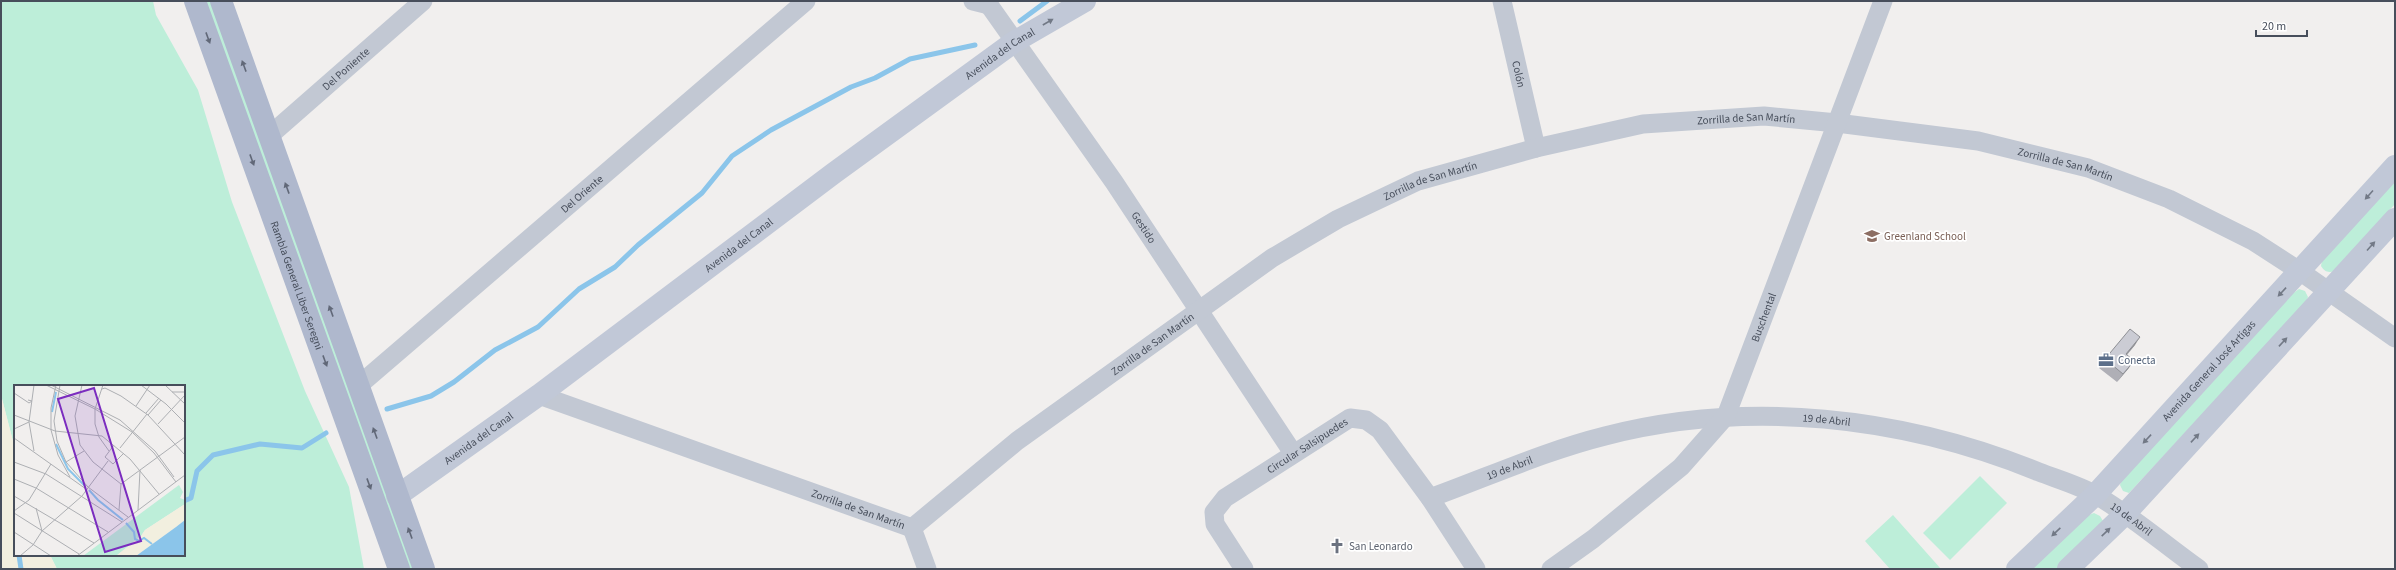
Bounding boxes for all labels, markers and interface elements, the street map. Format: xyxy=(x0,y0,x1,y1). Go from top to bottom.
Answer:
scale bar xyxy=(2256,12,2307,38)
text: 20 m xyxy=(2262,18,2286,35)
one-way arrow xyxy=(1042,19,1054,26)
street label: Avenida del Canal xyxy=(962,24,1038,83)
one-way arrow xyxy=(206,32,212,44)
street label: Del Poniente xyxy=(319,44,373,94)
street label: Colón xyxy=(1508,59,1529,89)
one-way arrow xyxy=(241,60,247,72)
street label: Zorrilla de San Martín xyxy=(1696,109,1796,128)
street label: Zorrilla de San Martín xyxy=(2016,144,2115,185)
one-way arrow xyxy=(250,154,256,166)
street label: Zorrilla de San Martín xyxy=(1381,158,1479,204)
street label: Del Oriente xyxy=(558,171,607,217)
one-way arrow xyxy=(284,182,290,194)
one-way arrow xyxy=(2364,190,2374,200)
street label: Gestido xyxy=(1128,209,1159,246)
street label: Avenida del Canal xyxy=(702,214,776,276)
street label: Rambla General Liber Seregni xyxy=(267,219,327,352)
school or university icon: Greenland School xyxy=(1863,227,1881,245)
place label: Greenland School xyxy=(1884,229,1966,244)
one-way arrow xyxy=(2366,241,2376,251)
one-way arrow xyxy=(2278,287,2287,296)
street label: Buschental xyxy=(1748,290,1780,344)
one-way arrow xyxy=(328,304,334,316)
street label: Zorrilla de San Martín xyxy=(1108,309,1197,379)
street label: Avenida General José Artigas xyxy=(2159,317,2259,425)
one-way arrow xyxy=(2279,337,2288,347)
office icon: Conecta xyxy=(2097,351,2115,369)
place label: Conecta xyxy=(2118,353,2156,368)
one-way arrow xyxy=(322,356,328,368)
inset map xyxy=(14,385,185,556)
street label: Avenida del Canal xyxy=(441,408,517,468)
street label: 19 de Abril xyxy=(1802,411,1852,430)
street label: Circular Salsipuedes xyxy=(1264,414,1351,477)
one-way arrow xyxy=(371,427,377,439)
one-way arrow xyxy=(2190,433,2200,443)
one-way arrow xyxy=(2142,434,2151,444)
street label: 19 de Abril xyxy=(1484,452,1535,484)
one-way arrow xyxy=(366,478,372,490)
street label: Zorrilla de San Martín xyxy=(809,486,907,533)
street label: 19 de Abril xyxy=(2107,499,2155,540)
one-way arrow xyxy=(407,526,413,538)
one-way arrow xyxy=(2051,527,2061,537)
one-way arrow xyxy=(2101,527,2111,537)
church icon: San Leonardo xyxy=(1328,537,1346,555)
place label: San Leonardo xyxy=(1349,539,1413,554)

